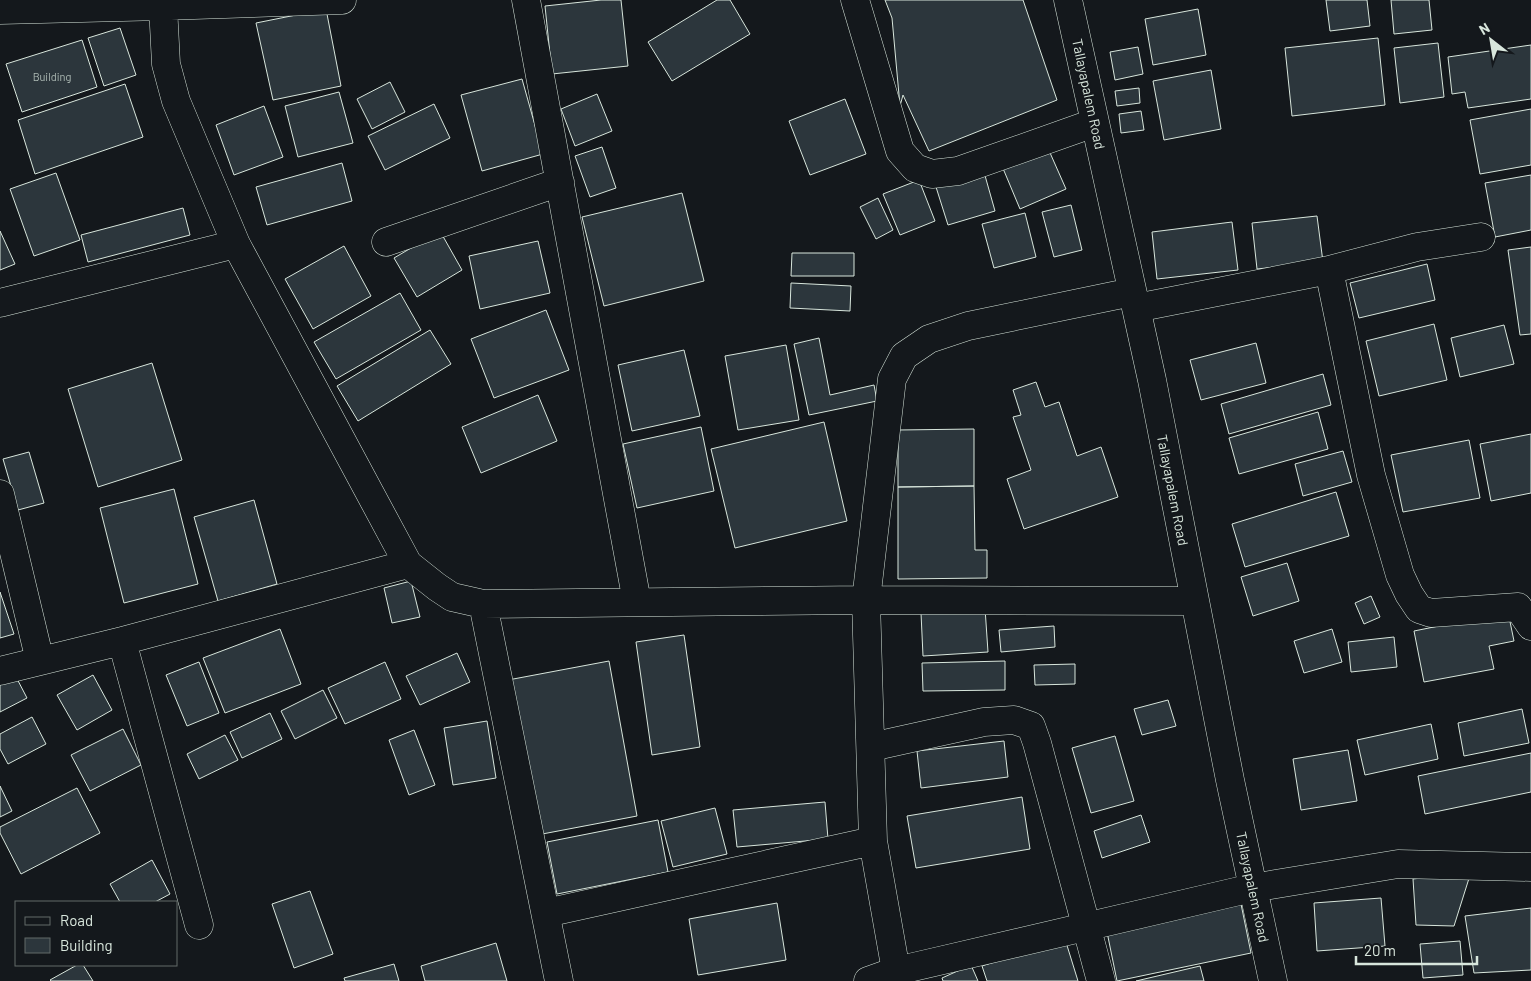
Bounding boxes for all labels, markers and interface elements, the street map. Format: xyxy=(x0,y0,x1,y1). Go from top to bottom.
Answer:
north arrow xyxy=(1466,15,1516,65)
text: N xyxy=(1476,19,1492,38)
street label: Tallayapalem Road xyxy=(1069,37,1109,151)
house number: Building xyxy=(33,70,71,83)
street label: Tallayapalem Road xyxy=(1154,433,1192,547)
street label: Tallayapalem Road xyxy=(1233,830,1273,944)
legend xyxy=(15,901,178,966)
text: Road xyxy=(60,911,93,929)
scale bar xyxy=(1356,934,1477,966)
text: Building xyxy=(60,936,113,954)
text: 20 m xyxy=(1364,941,1396,959)

